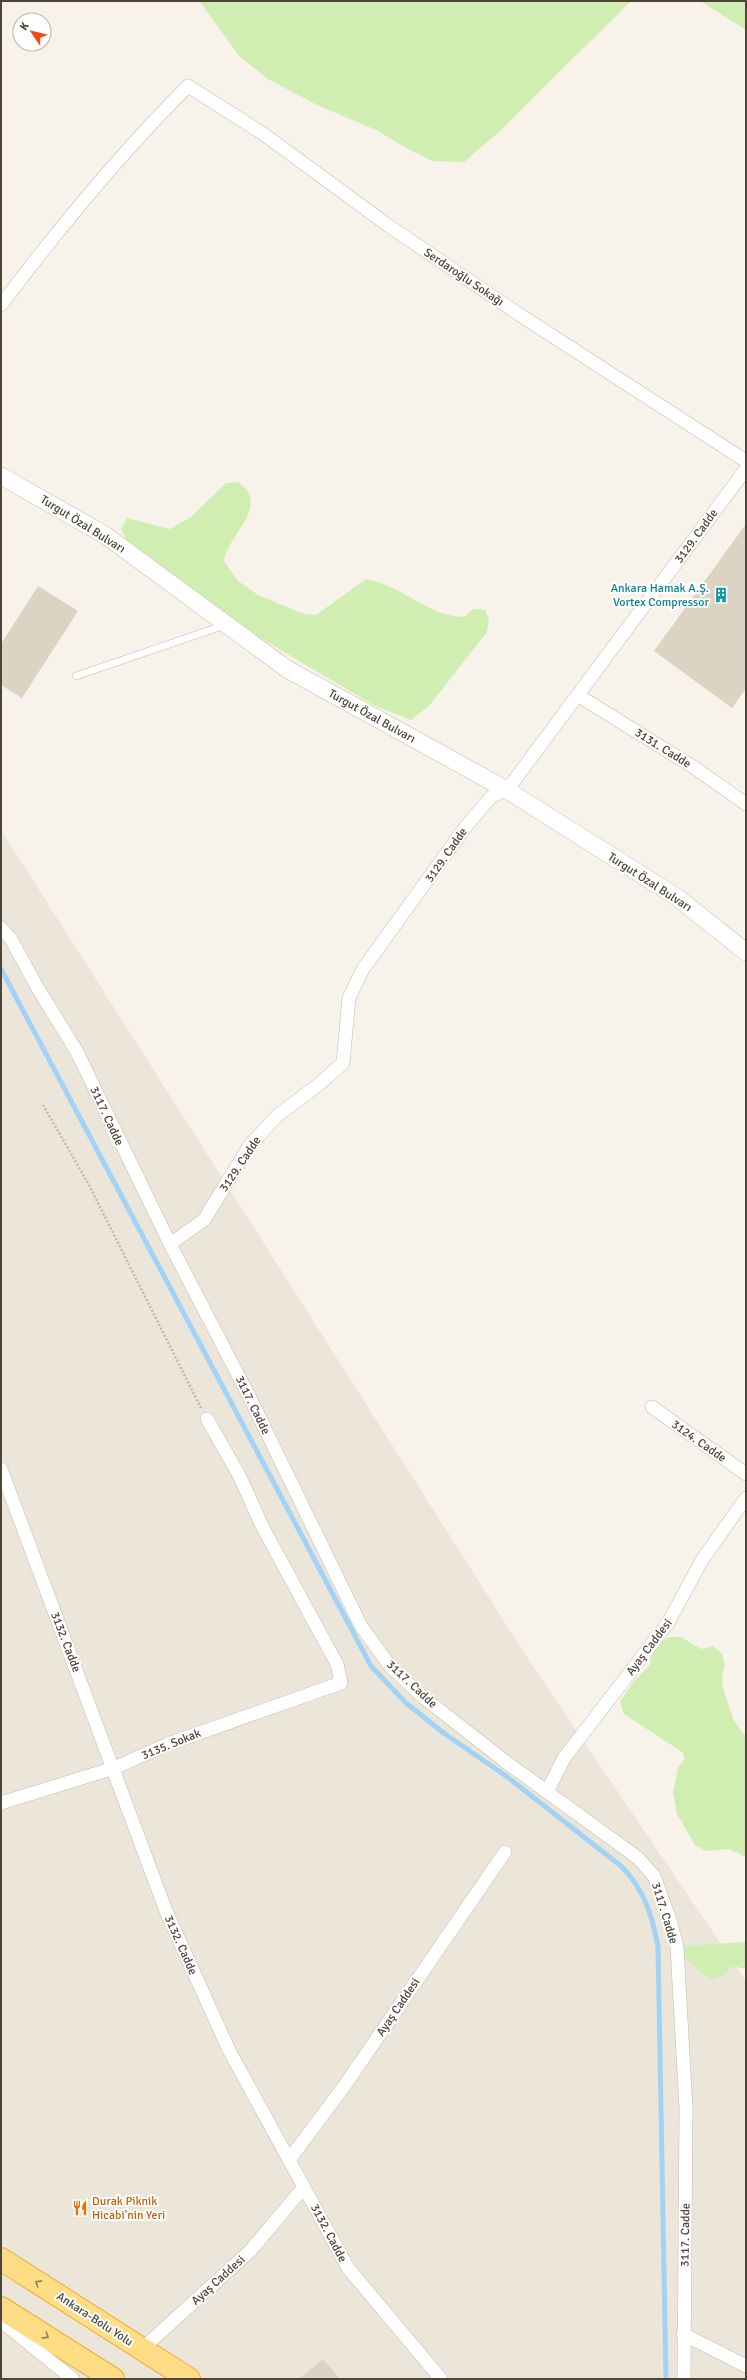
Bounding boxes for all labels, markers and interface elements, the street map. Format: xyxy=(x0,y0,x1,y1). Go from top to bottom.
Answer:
north arrow xyxy=(12,12,52,52)
text: K xyxy=(17,20,32,33)
street label: Serdaroğlu Sokağı xyxy=(421,245,507,310)
street label: Turgut Özal Bulvarı xyxy=(37,492,128,557)
street label: 3129. Cadde xyxy=(672,506,721,566)
place label: Ankara Hamak A.Ş. Vortex Compressor xyxy=(611,581,710,610)
building icon: Ankara Hamak A.Ş. Vortex Compressor xyxy=(712,586,730,604)
street label: Turgut Özal Bulvarı xyxy=(325,686,418,747)
street label: 3131. Cadde xyxy=(632,725,694,772)
street label: 3129. Cadde xyxy=(422,825,471,886)
street label: Turgut Özal Bulvarı xyxy=(605,850,695,915)
street label: 3117. Cadde xyxy=(86,1084,127,1148)
street label: 3129. Cadde xyxy=(216,1134,264,1195)
street label: 3117. Cadde xyxy=(232,1373,273,1437)
street label: 3124. Cadde xyxy=(668,1417,729,1466)
street label: 3132. Cadde xyxy=(47,1610,84,1675)
street label: Ayaş Caddesi xyxy=(623,1616,676,1679)
street label: 3117. Cadde xyxy=(383,1657,440,1712)
street label: 3135. Sokak xyxy=(139,1726,203,1763)
street label: 3117. Cadde xyxy=(648,1881,681,1946)
street label: 3132. Cadde xyxy=(161,1913,200,1977)
street label: Ayaş Caddesi xyxy=(373,1975,423,2039)
place label: Durak Piknik Hicabi'nin Yeri xyxy=(92,2194,165,2223)
restaurant icon: Durak Piknik Hicabi'nin Yeri xyxy=(71,2199,89,2217)
street label: 3132. Cadde xyxy=(307,2202,350,2265)
street label: 3117. Cadde xyxy=(677,2203,694,2267)
street label: Ayaş Caddesi xyxy=(188,2252,248,2308)
one-way arrow xyxy=(35,2280,42,2287)
street label: Ankara-Bolu Yolu xyxy=(54,2289,136,2350)
one-way arrow xyxy=(42,2331,49,2339)

